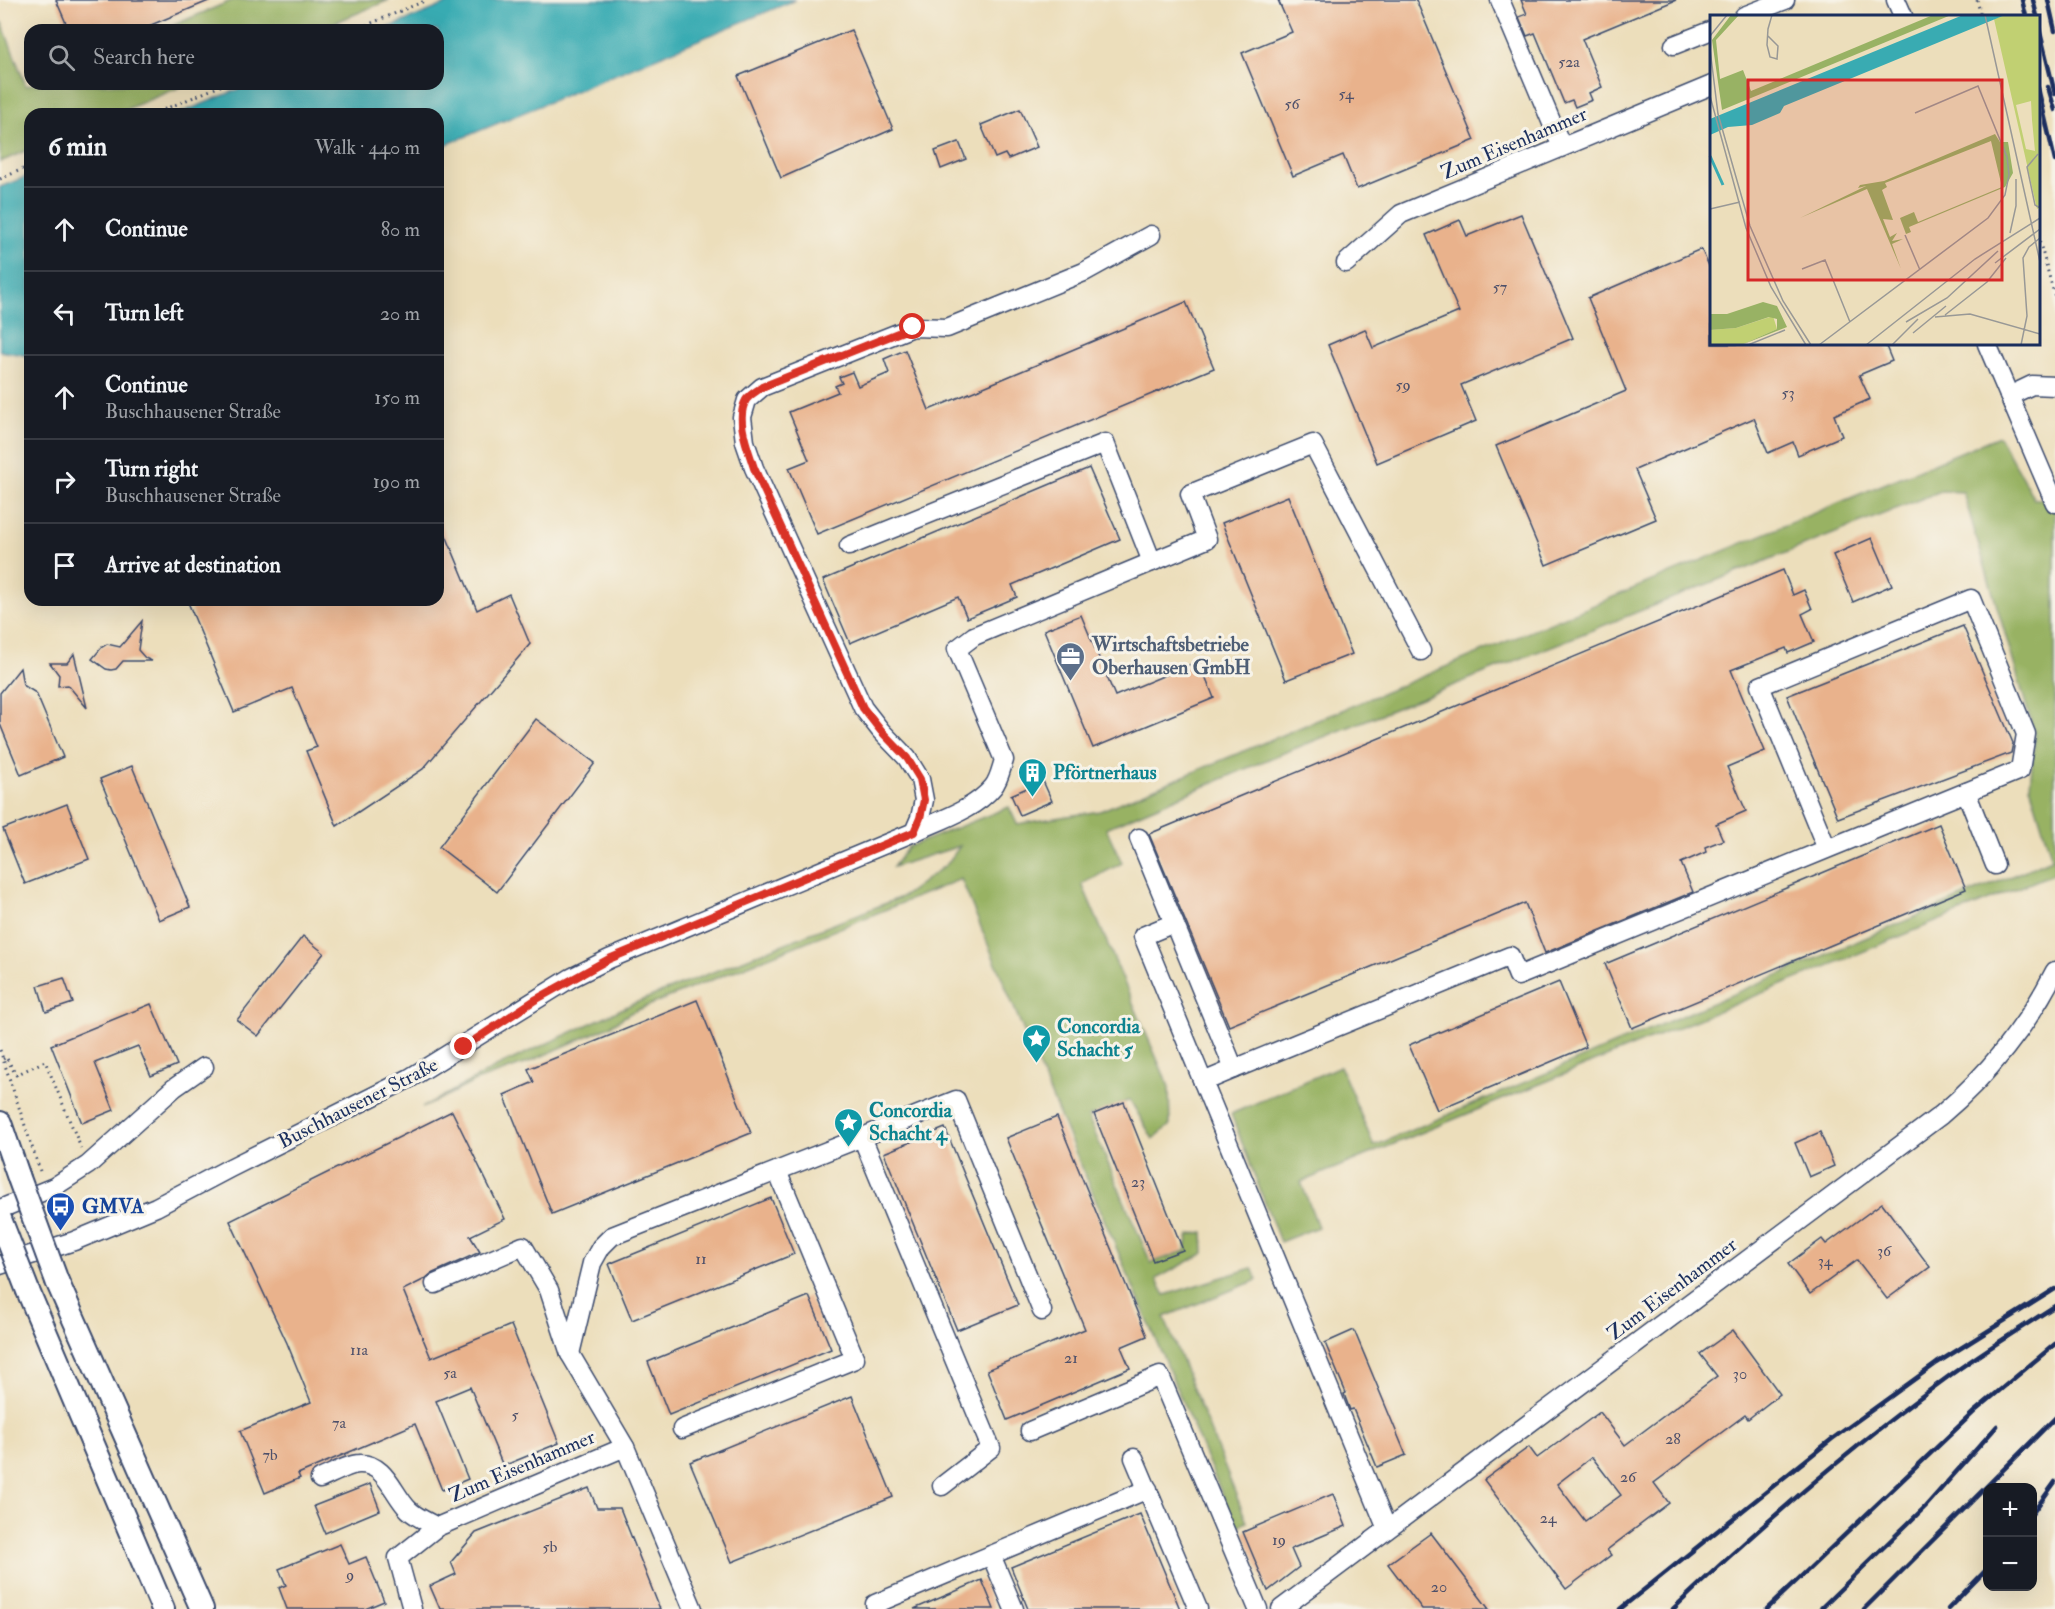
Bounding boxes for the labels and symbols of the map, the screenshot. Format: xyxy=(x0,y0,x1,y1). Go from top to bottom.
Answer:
inset map xyxy=(1710,15,2040,345)
house number: 52a xyxy=(1558,52,1580,72)
house number: 54 xyxy=(1338,84,1355,104)
house number: 56 xyxy=(1284,94,1300,114)
street label: Zum Eisenhammer xyxy=(1437,101,1591,185)
house number: 57 xyxy=(1493,277,1508,297)
route start xyxy=(899,313,925,339)
house number: 59 xyxy=(1395,375,1411,395)
house number: 53 xyxy=(1781,383,1795,403)
place label: Wirtschaftsbetriebe Oberhausen GmbH xyxy=(1091,632,1251,680)
office icon: Wirtschaftsbetriebe Oberhausen GmbH xyxy=(1055,640,1087,682)
building icon: Pförtnerhaus xyxy=(1016,756,1048,798)
place label: Pförtnerhaus xyxy=(1053,760,1157,785)
place label: Concordia Schacht 5 xyxy=(1057,1014,1141,1062)
place icon: Concordia Schacht 5 xyxy=(1020,1022,1052,1064)
route end xyxy=(450,1033,476,1059)
street label: Buschhausener Straße xyxy=(274,1052,442,1154)
place label: Concordia Schacht 4 xyxy=(869,1098,953,1146)
place icon: Concordia Schacht 4 xyxy=(832,1106,864,1148)
house number: 23 xyxy=(1131,1172,1145,1192)
bus stop icon: GMVA xyxy=(45,1190,77,1232)
place label: GMVA xyxy=(82,1194,144,1219)
street label: Zum Eisenhammer xyxy=(1602,1232,1742,1346)
house number: 36 xyxy=(1877,1241,1892,1261)
house number: 11 xyxy=(695,1249,707,1269)
house number: 34 xyxy=(1818,1251,1834,1271)
house number: 11a xyxy=(350,1340,368,1360)
house number: 21 xyxy=(1064,1348,1078,1368)
house number: 5a xyxy=(443,1363,457,1383)
house number: 30 xyxy=(1733,1364,1747,1384)
house number: 5 xyxy=(511,1405,519,1425)
house number: 7a xyxy=(332,1413,346,1433)
street label: Zum Eisenhammer xyxy=(445,1424,599,1508)
house number: 28 xyxy=(1665,1429,1681,1449)
house number: 7b xyxy=(262,1445,278,1465)
house number: 26 xyxy=(1620,1467,1637,1487)
house number: 24 xyxy=(1540,1508,1558,1528)
house number: 19 xyxy=(1272,1530,1286,1550)
house number: 5b xyxy=(543,1537,558,1557)
house number: 9 xyxy=(345,1565,354,1585)
house number: 20 xyxy=(1431,1577,1447,1597)

